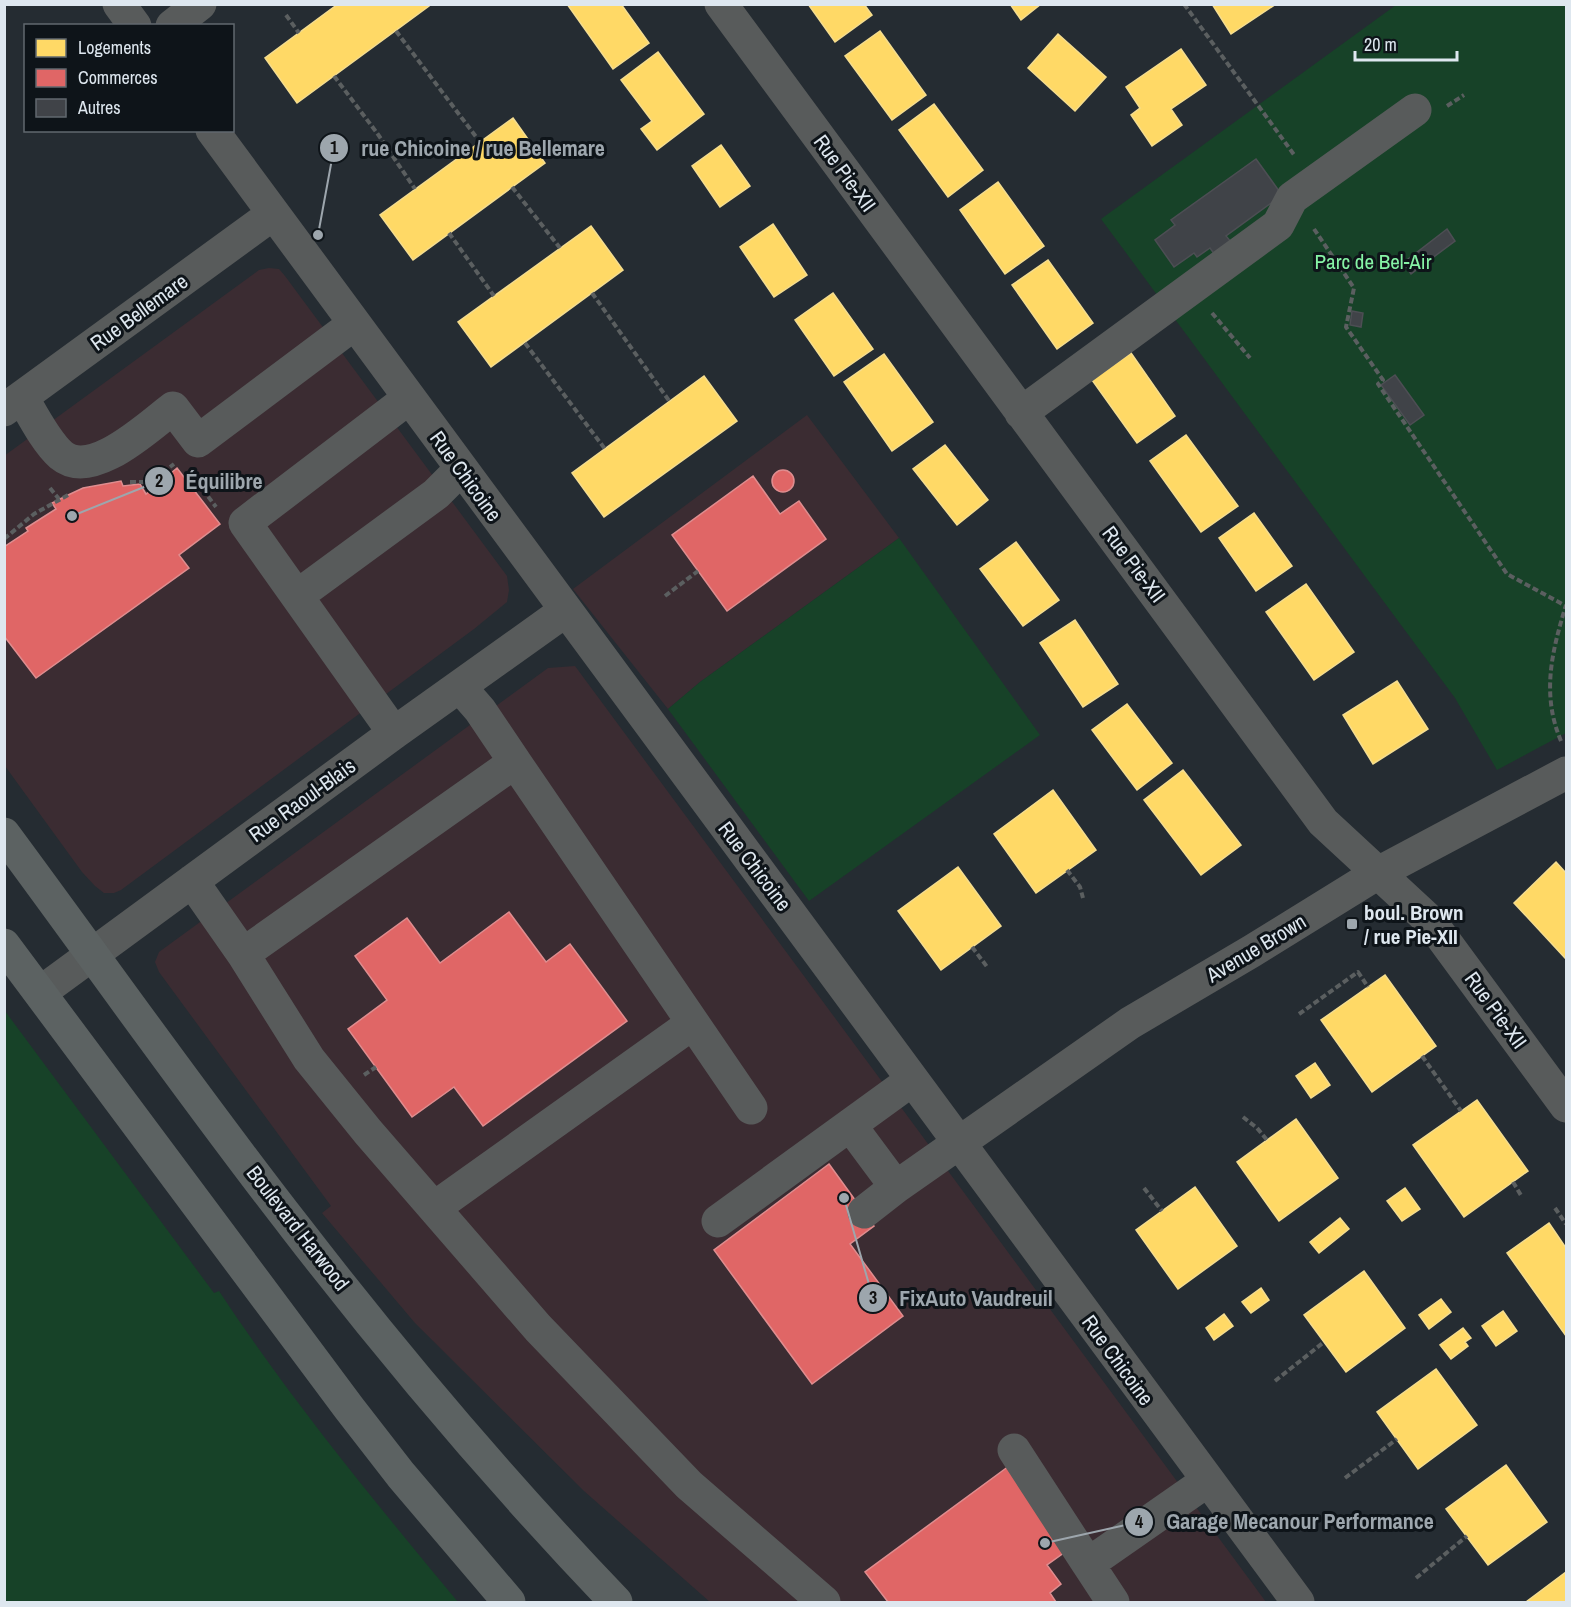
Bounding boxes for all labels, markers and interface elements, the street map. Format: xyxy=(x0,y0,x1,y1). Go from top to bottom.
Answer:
legend xyxy=(24,24,234,132)
scale bar xyxy=(1355,24,1457,62)
text: 20 m xyxy=(1364,32,1397,57)
text: Logements xyxy=(78,35,151,60)
text: Commerces xyxy=(78,65,158,90)
text: Autres xyxy=(77,95,121,120)
callout: rue Chicoine / rue Bellemare xyxy=(319,128,617,168)
street label: Rue Pie-XII xyxy=(807,128,883,218)
text: rue Chicoine / rue Bellemare xyxy=(361,133,605,163)
text: 1 xyxy=(330,135,339,160)
park label: Parc de Bel-Air xyxy=(1315,247,1432,276)
street label: Rue Bellemare xyxy=(84,267,194,357)
street label: Rue Chicoine xyxy=(423,425,509,527)
callout: Équilibre xyxy=(144,461,275,501)
text: Équilibre xyxy=(185,466,263,496)
text: 2 xyxy=(155,468,163,493)
street label: Rue Pie-XII xyxy=(1096,520,1172,608)
street label: Rue Raoul-Blais xyxy=(243,751,361,849)
street label: Rue Chicoine xyxy=(712,815,798,917)
place label: boul. Brown / rue Pie-XII xyxy=(1364,898,1464,951)
street label: Avenue Brown xyxy=(1200,907,1311,990)
marker: boul. Brown / rue Pie-XII xyxy=(1345,917,1359,931)
street label: Rue Pie-XII xyxy=(1458,965,1534,1055)
street label: Boulevard Harwood xyxy=(240,1159,356,1297)
callout: FixAuto Vaudreuil xyxy=(858,1278,1065,1318)
text: FixAuto Vaudreuil xyxy=(899,1283,1053,1313)
text: 3 xyxy=(869,1285,877,1310)
street label: Rue Chicoine xyxy=(1075,1309,1161,1411)
callout: Garage Mecanour Performance xyxy=(1124,1502,1446,1542)
text: Garage Mecanour Performance xyxy=(1166,1506,1434,1536)
text: 4 xyxy=(1135,1509,1144,1534)

